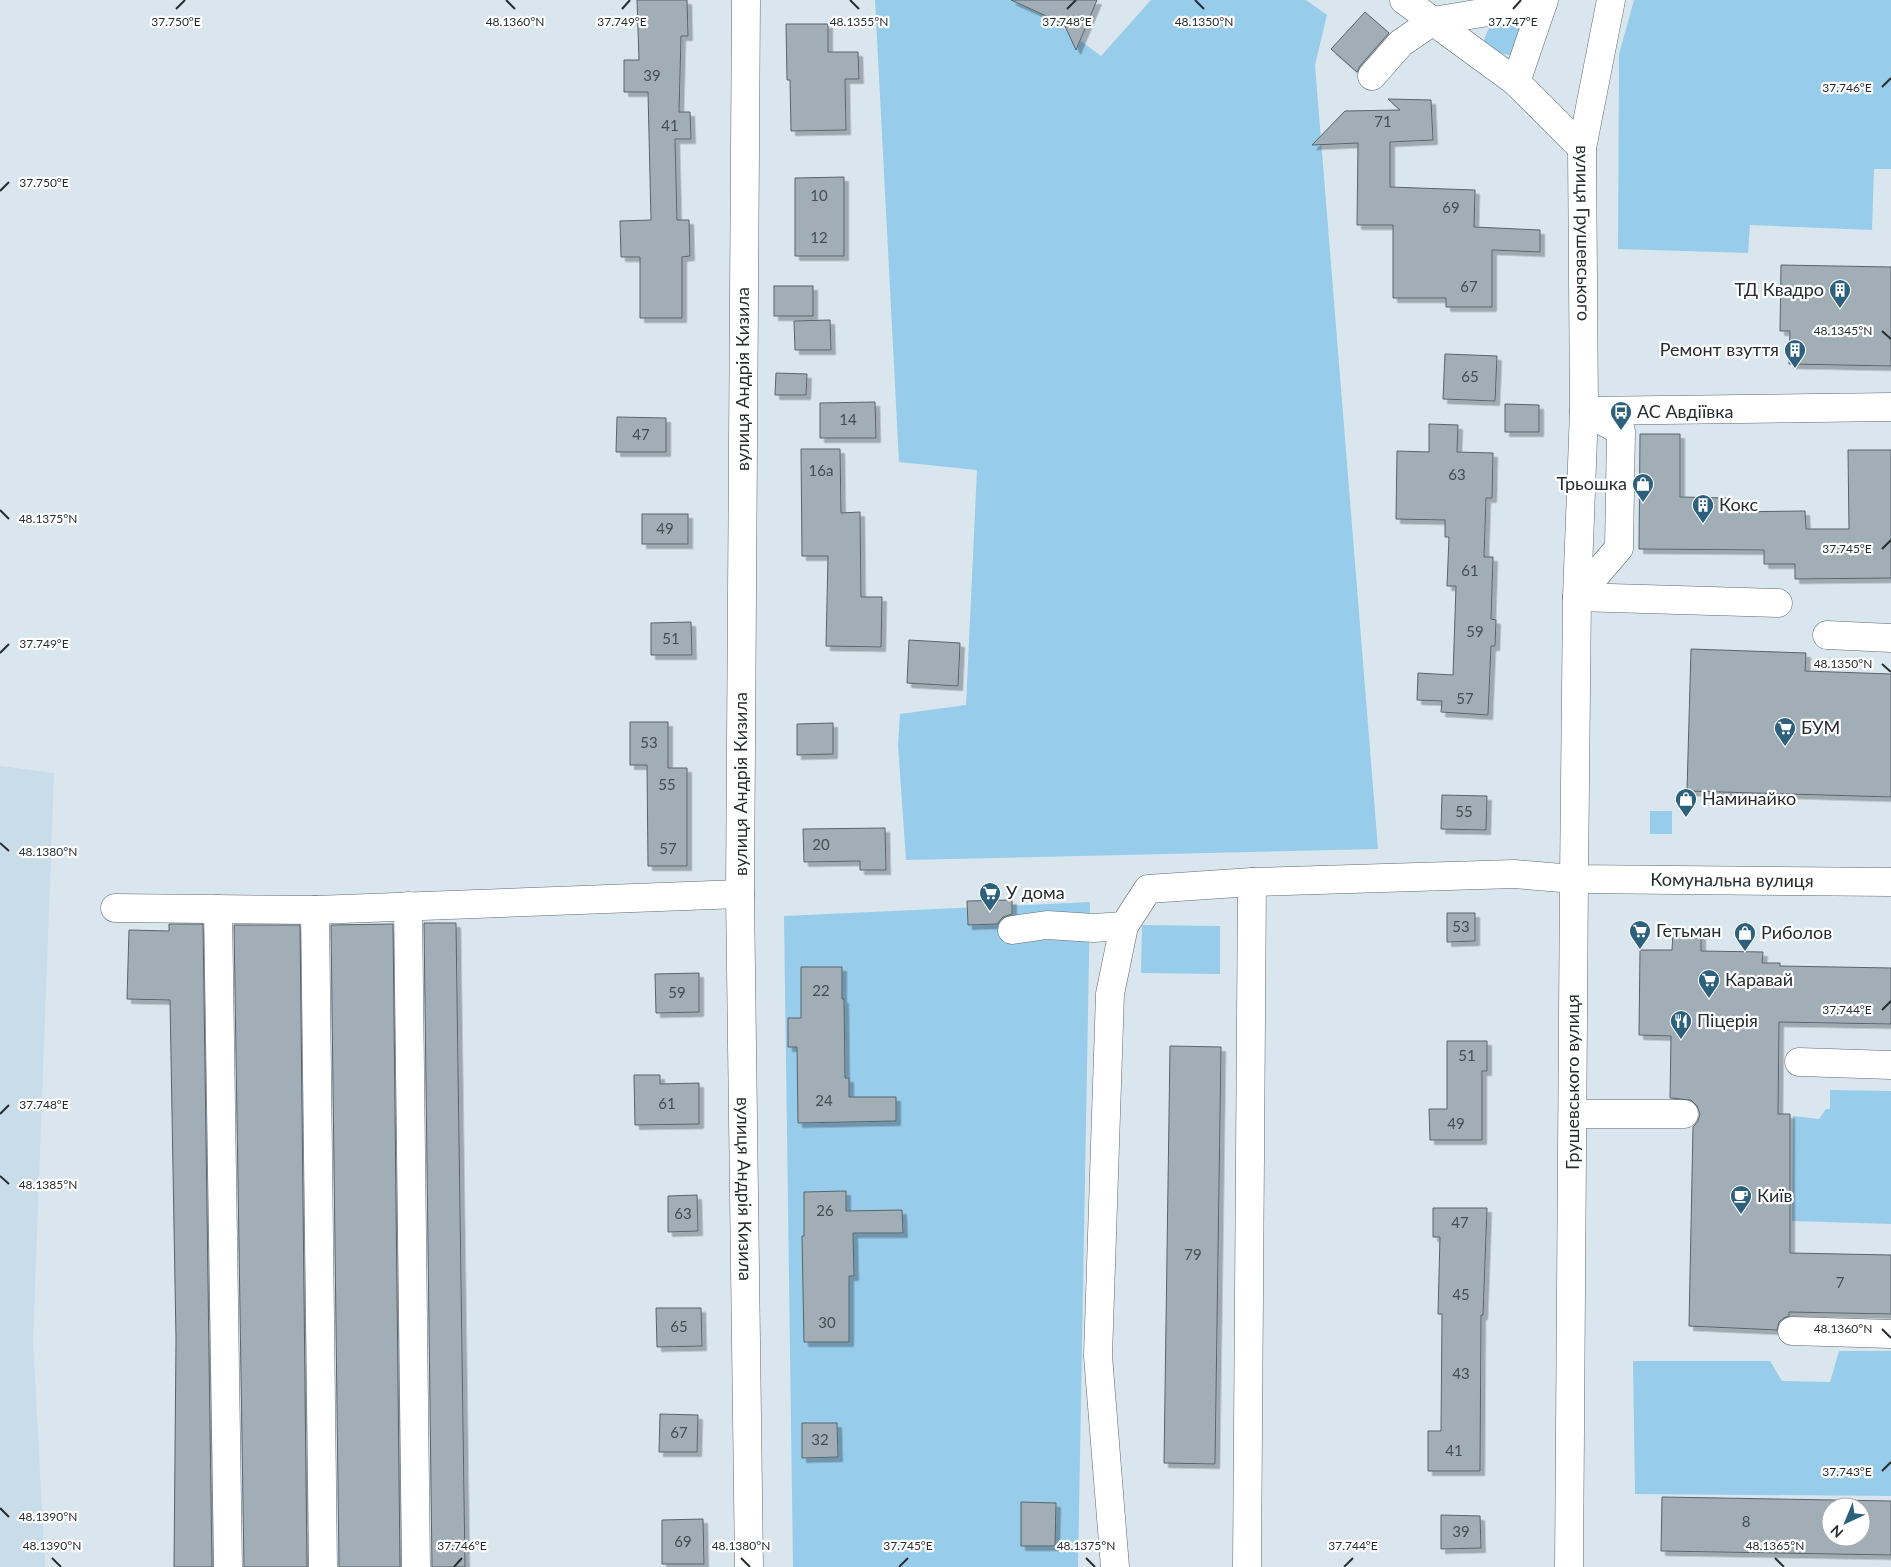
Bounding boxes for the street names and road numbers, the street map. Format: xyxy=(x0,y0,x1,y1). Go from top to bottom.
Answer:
street label: вулиця Грушевського xyxy=(1572,145,1595,321)
street label: вулиця Андрія Кизила xyxy=(731,287,753,471)
street label: вулиця Андрія Кизила xyxy=(729,692,751,876)
street label: Комунальна вулиця xyxy=(1650,868,1814,891)
street label: Грушевського вулиця xyxy=(1561,994,1583,1170)
street label: вулиця Андрія Кизила xyxy=(733,1097,757,1281)

